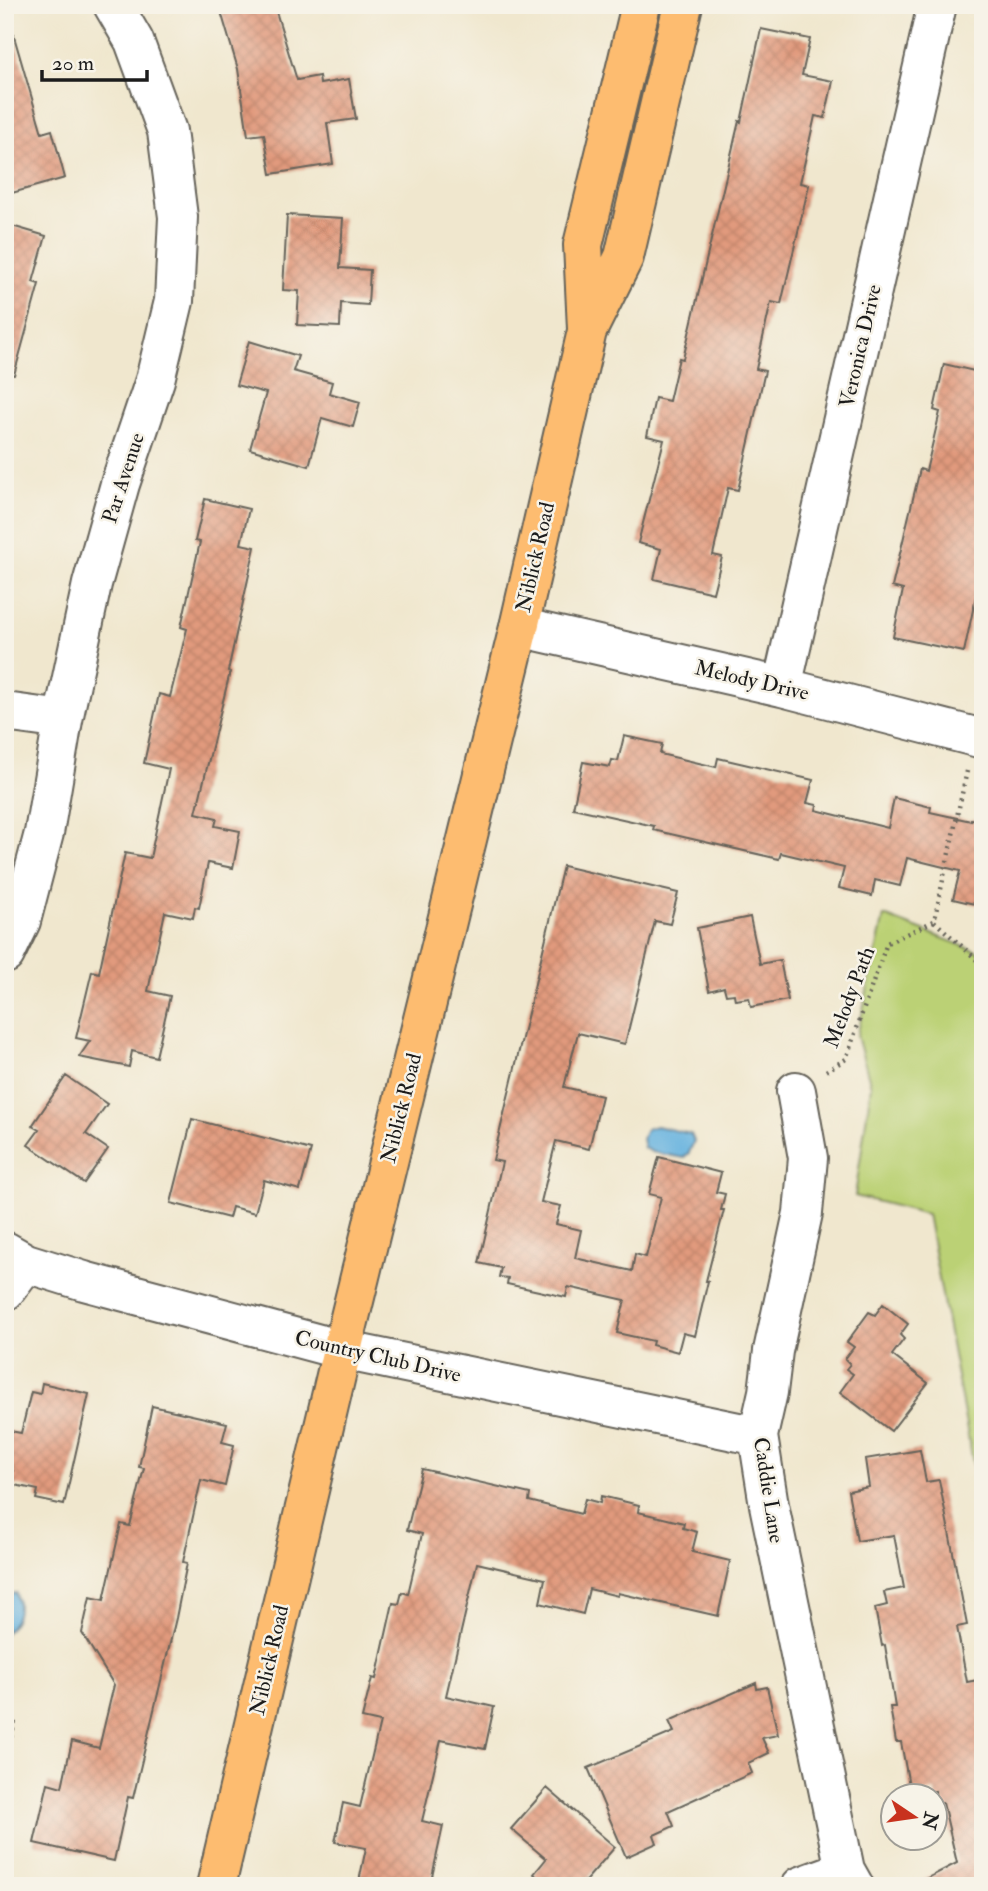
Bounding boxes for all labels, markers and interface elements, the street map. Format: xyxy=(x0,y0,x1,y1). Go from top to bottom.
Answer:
scale bar xyxy=(42,38,147,82)
text: 20 m xyxy=(52,50,94,77)
street label: Veronica Drive xyxy=(833,282,888,410)
street label: Par Avenue xyxy=(96,429,151,527)
street label: Niblick Road xyxy=(510,499,561,615)
street label: Melody Drive xyxy=(692,654,812,707)
street label: Melody Path xyxy=(818,943,881,1052)
street label: Niblick Road xyxy=(375,1050,428,1166)
street label: Country Club Drive xyxy=(292,1324,464,1389)
street label: Caddie Lane xyxy=(747,1435,790,1545)
street label: Niblick Road xyxy=(244,1602,295,1718)
north arrow xyxy=(880,1783,950,1853)
text: N xyxy=(916,1809,943,1833)

